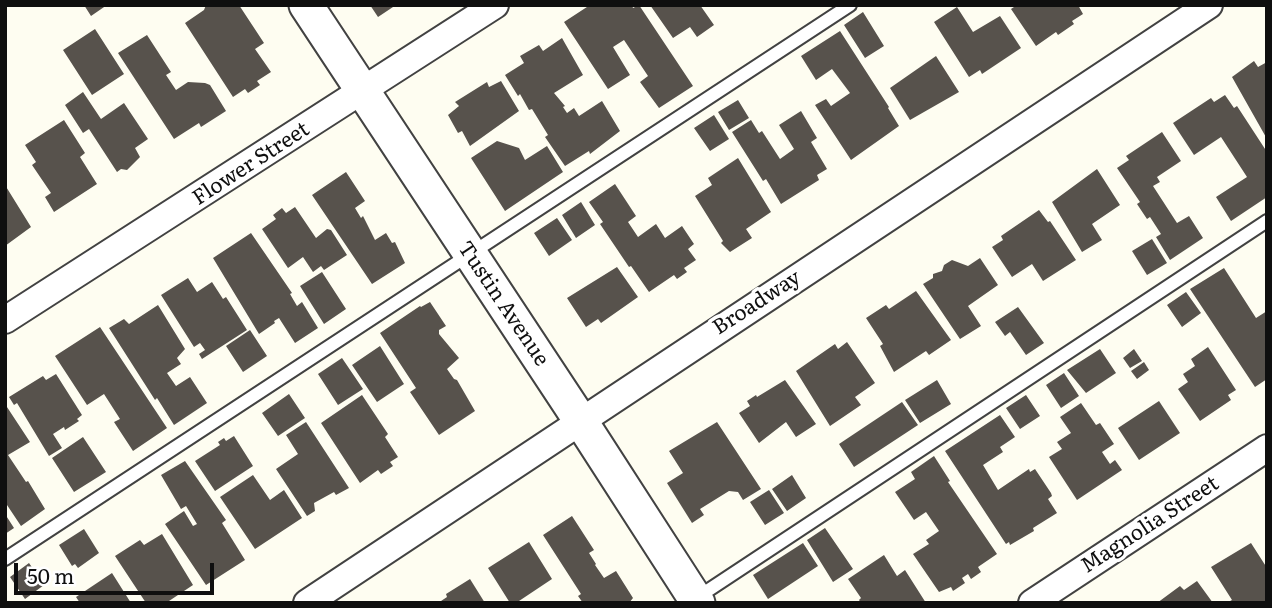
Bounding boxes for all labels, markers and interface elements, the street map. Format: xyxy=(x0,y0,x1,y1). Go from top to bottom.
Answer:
street label: Flower Street xyxy=(188,117,314,211)
street label: Tustin Avenue xyxy=(452,237,554,371)
street label: Broadway xyxy=(708,265,806,341)
street label: Magnolia Street xyxy=(1076,471,1224,579)
scale bar xyxy=(18,548,217,592)
text: 50 m xyxy=(27,559,74,590)

